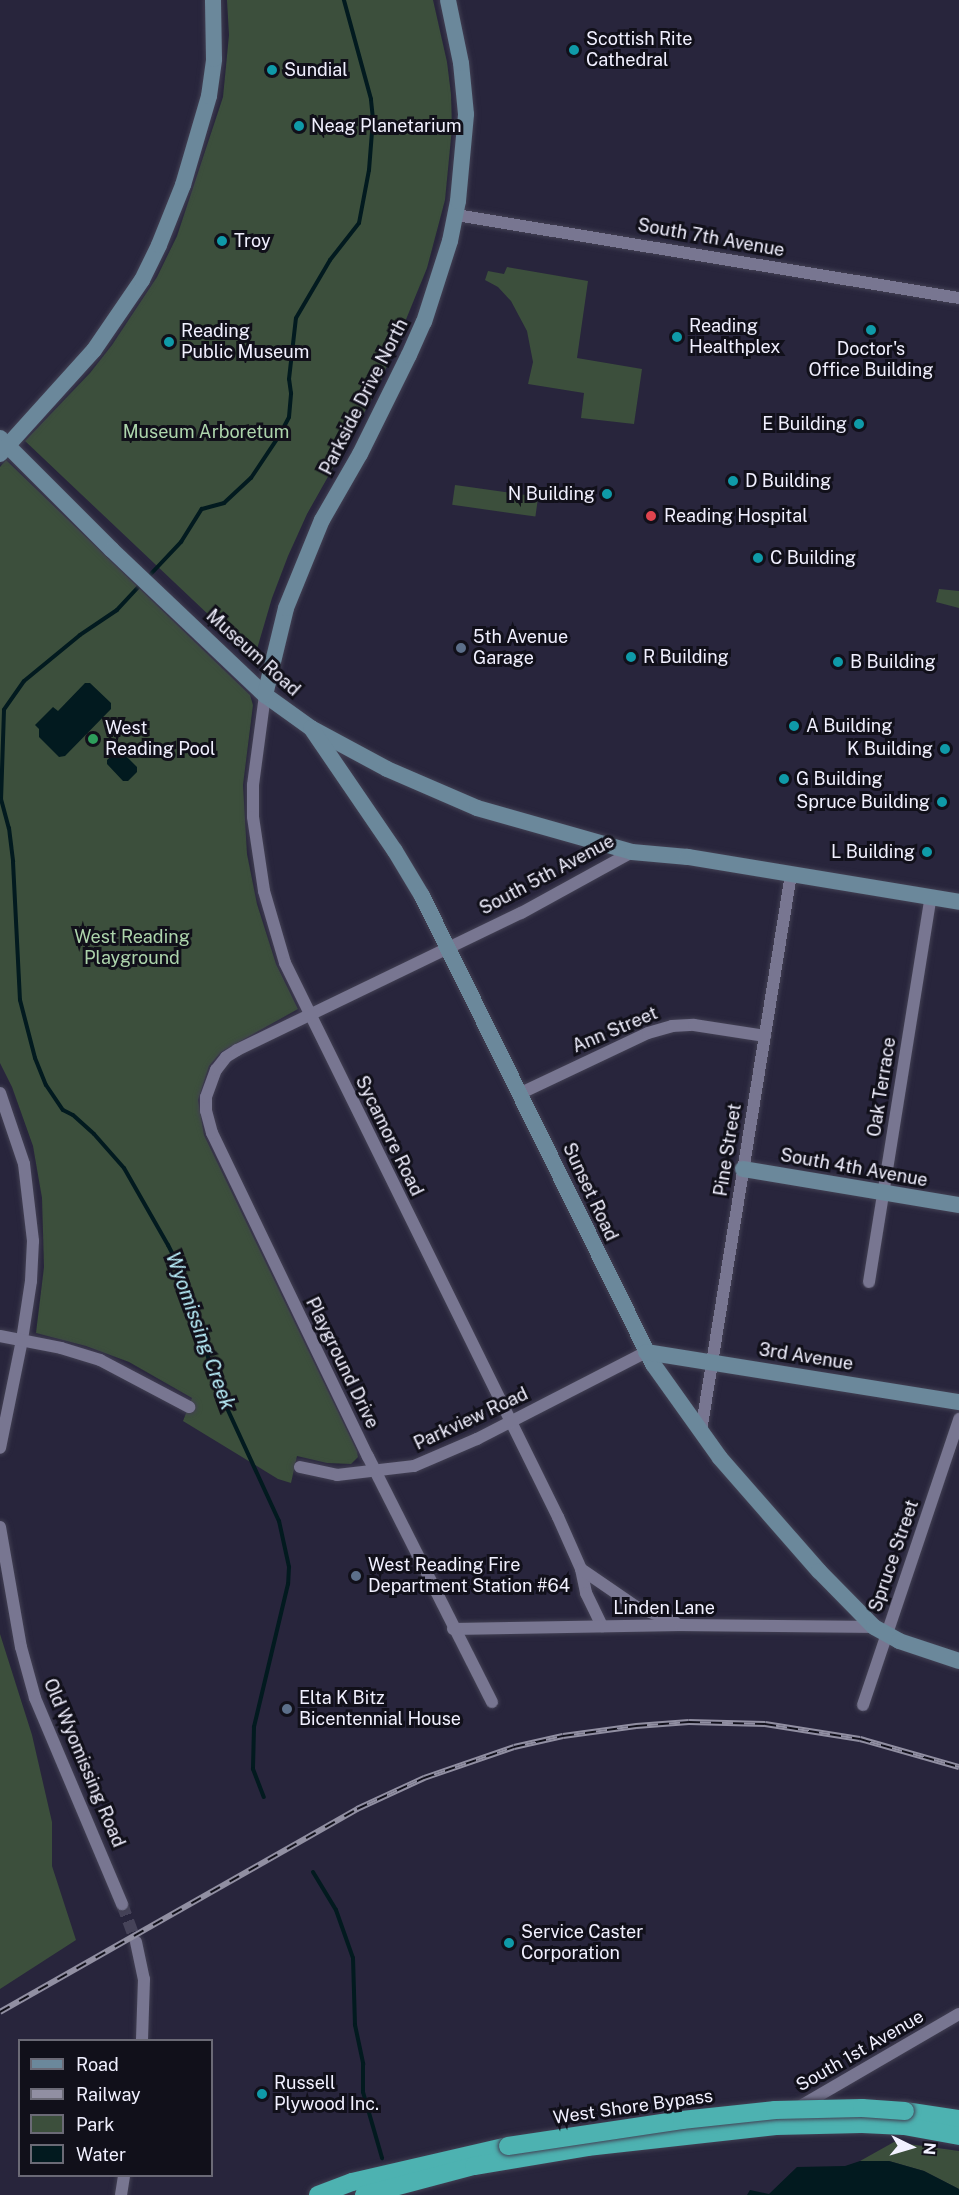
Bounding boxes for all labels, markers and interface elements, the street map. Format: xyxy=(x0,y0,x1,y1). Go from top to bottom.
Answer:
place label: Scottish Rite Cathedral xyxy=(586,29,692,72)
marker: Scottish Rite Cathedral xyxy=(567,43,581,57)
place label: Sundial xyxy=(284,59,348,81)
marker: Sundial xyxy=(265,63,279,77)
place label: Neag Planetarium xyxy=(311,115,462,137)
marker: Neag Planetarium xyxy=(292,119,306,133)
street label: South 7th Avenue xyxy=(636,214,786,262)
place label: Troy xyxy=(234,230,271,252)
marker: Troy xyxy=(215,234,229,248)
street label: Parkside Drive North xyxy=(315,315,413,479)
place label: Reading Healthplex xyxy=(689,316,780,358)
place label: Reading Public Museum xyxy=(181,321,309,364)
marker: Doctor's Office Building xyxy=(864,323,878,337)
marker: Reading Healthplex xyxy=(670,330,684,344)
marker: Reading Public Museum xyxy=(162,335,176,349)
place label: Doctor's Office Building xyxy=(809,339,933,382)
place label: E Building xyxy=(762,413,847,435)
marker: E Building xyxy=(852,417,866,431)
park label: Museum Arboretum xyxy=(123,421,289,443)
place label: D Building xyxy=(745,470,831,492)
marker: D Building xyxy=(726,474,740,488)
place label: N Building xyxy=(508,483,595,505)
marker: N Building xyxy=(600,487,614,501)
place label: Reading Hospital xyxy=(664,505,808,527)
marker: Reading Hospital xyxy=(642,507,660,525)
place label: C Building xyxy=(770,547,856,569)
marker: C Building xyxy=(751,551,765,565)
street label: Museum Road xyxy=(202,605,304,701)
place label: 5th Avenue Garage xyxy=(473,627,568,670)
marker: 5th Avenue Garage xyxy=(454,641,468,655)
place label: R Building xyxy=(643,646,729,668)
marker: R Building xyxy=(624,650,638,664)
place label: B Building xyxy=(850,651,936,673)
marker: B Building xyxy=(831,655,845,669)
place label: A Building xyxy=(806,715,892,737)
place label: West Reading Pool xyxy=(105,718,215,760)
marker: A Building xyxy=(787,719,801,733)
marker: West Reading Pool xyxy=(86,732,100,746)
place label: K Building xyxy=(847,738,933,760)
marker: K Building xyxy=(938,742,952,756)
place label: G Building xyxy=(796,768,883,790)
marker: G Building xyxy=(777,772,791,786)
place label: Spruce Building xyxy=(796,791,930,813)
marker: Spruce Building xyxy=(935,795,949,809)
street label: South 5th Avenue xyxy=(476,830,618,920)
place label: L Building xyxy=(831,841,915,863)
marker: L Building xyxy=(920,845,934,859)
park label: West Reading Playground xyxy=(74,927,190,970)
street label: Ann Street xyxy=(569,1002,661,1058)
street label: Oak Terrace xyxy=(863,1036,901,1138)
street label: Sycamore Road xyxy=(351,1072,427,1200)
street label: Pine Street xyxy=(710,1102,746,1198)
street label: Sunset Road xyxy=(558,1139,622,1245)
street label: South 4th Avenue xyxy=(779,1144,929,1192)
water label: Wyomissing Creek xyxy=(160,1249,240,1413)
street label: Playground Drive xyxy=(301,1294,383,1432)
street label: 3rd Avenue xyxy=(757,1339,855,1375)
street label: Parkview Road xyxy=(411,1383,531,1455)
street label: Spruce Street xyxy=(865,1497,923,1615)
place label: West Reading Fire Department Station #64 xyxy=(368,1555,570,1598)
marker: West Reading Fire Department Station #64 xyxy=(349,1569,363,1583)
street label: Linden Lane xyxy=(613,1597,715,1619)
street label: Old Wyomissing Road xyxy=(39,1675,129,1851)
place label: Elta K Bitz Bicentennial House xyxy=(299,1688,461,1730)
marker: Elta K Bitz Bicentennial House xyxy=(280,1702,294,1716)
place label: Service Caster Corporation xyxy=(521,1922,643,1964)
marker: Service Caster Corporation xyxy=(502,1936,516,1950)
street label: South 1st Avenue xyxy=(792,2006,928,2096)
legend xyxy=(18,2039,213,2177)
text: Road xyxy=(76,2054,119,2075)
place label: Russell Plywood Inc. xyxy=(274,2073,379,2116)
text: Railway xyxy=(76,2084,141,2105)
street label: West Shore Bypass xyxy=(552,2085,714,2129)
marker: Russell Plywood Inc. xyxy=(255,2087,269,2101)
text: Park xyxy=(76,2114,114,2135)
north arrow xyxy=(881,2117,941,2177)
text: N xyxy=(919,2142,939,2156)
text: Water xyxy=(76,2144,126,2165)

